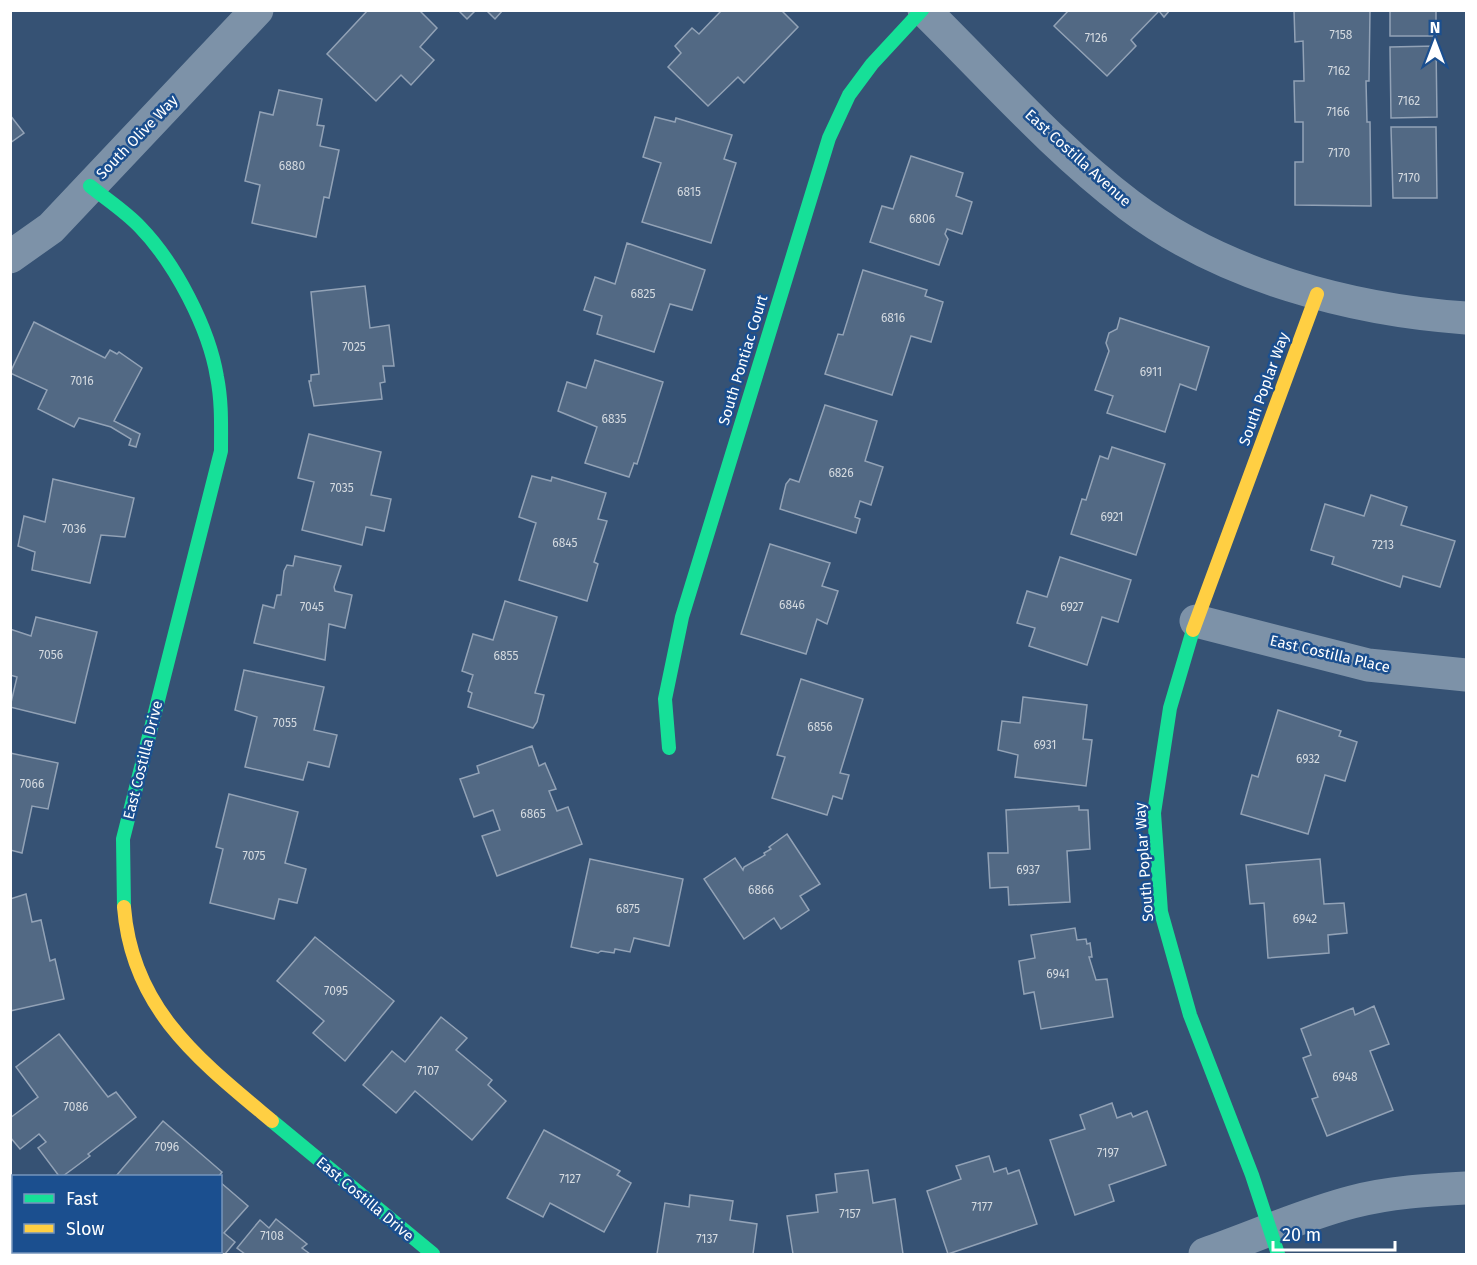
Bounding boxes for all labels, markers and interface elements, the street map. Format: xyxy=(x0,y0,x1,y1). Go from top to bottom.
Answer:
north arrow xyxy=(1405,12,1465,72)
text: N xyxy=(1430,18,1440,37)
house number: 7158 xyxy=(1330,28,1353,42)
house number: 7126 xyxy=(1085,31,1107,45)
house number: 7162 xyxy=(1328,64,1350,78)
street label: South Olive Way xyxy=(92,91,182,183)
house number: 7162 xyxy=(1398,94,1420,108)
house number: 7166 xyxy=(1326,105,1350,119)
street label: East Costilla Avenue xyxy=(1021,106,1135,210)
house number: 7170 xyxy=(1328,146,1350,160)
house number: 6880 xyxy=(279,159,305,173)
house number: 7170 xyxy=(1398,171,1420,185)
house number: 6815 xyxy=(677,185,701,199)
house number: 6806 xyxy=(909,212,935,226)
house number: 6825 xyxy=(631,287,655,301)
street label: South Pontiac Court xyxy=(715,292,772,427)
house number: 6816 xyxy=(881,311,905,325)
street label: South Poplar Way xyxy=(1235,329,1293,448)
house number: 7025 xyxy=(342,340,366,354)
house number: 6911 xyxy=(1140,365,1162,379)
house number: 7016 xyxy=(70,374,94,388)
house number: 6835 xyxy=(601,412,627,426)
house number: 6826 xyxy=(828,466,854,480)
house number: 7035 xyxy=(330,481,354,495)
house number: 6921 xyxy=(1100,510,1124,524)
house number: 7036 xyxy=(62,522,86,536)
house number: 6845 xyxy=(552,536,578,550)
house number: 7213 xyxy=(1372,538,1394,552)
house number: 6846 xyxy=(779,598,805,612)
house number: 7045 xyxy=(300,600,324,614)
house number: 6927 xyxy=(1060,600,1084,614)
street label: East Costilla Place xyxy=(1268,631,1392,677)
house number: 7056 xyxy=(39,648,63,662)
house number: 6855 xyxy=(494,649,518,663)
street label: East Costilla Drive xyxy=(120,699,166,821)
house number: 7055 xyxy=(273,716,297,730)
house number: 6856 xyxy=(807,720,833,734)
house number: 6931 xyxy=(1033,738,1057,752)
house number: 6932 xyxy=(1296,752,1320,766)
house number: 7066 xyxy=(20,777,44,791)
street label: South Poplar Way xyxy=(1131,801,1157,922)
house number: 6865 xyxy=(520,807,546,821)
house number: 7075 xyxy=(243,849,265,863)
house number: 6937 xyxy=(1016,863,1040,877)
house number: 6866 xyxy=(748,883,774,897)
house number: 6875 xyxy=(616,902,640,916)
house number: 6942 xyxy=(1293,912,1317,926)
house number: 6941 xyxy=(1046,967,1070,981)
house number: 7095 xyxy=(324,984,348,998)
house number: 7107 xyxy=(417,1064,439,1078)
house number: 6948 xyxy=(1332,1070,1358,1084)
house number: 7086 xyxy=(64,1100,88,1114)
house number: 7096 xyxy=(155,1140,179,1154)
house number: 7197 xyxy=(1097,1146,1119,1160)
street label: East Costilla Drive xyxy=(313,1153,417,1245)
house number: 7127 xyxy=(559,1172,581,1186)
legend xyxy=(12,1175,222,1253)
text: Fast xyxy=(66,1188,99,1210)
house number: 7177 xyxy=(972,1200,992,1214)
house number: 7157 xyxy=(839,1207,861,1221)
scale bar xyxy=(1273,1214,1394,1252)
text: Slow xyxy=(66,1218,105,1240)
text: 20 m xyxy=(1282,1224,1321,1246)
house number: 7108 xyxy=(260,1229,284,1243)
house number: 7137 xyxy=(696,1232,718,1246)

